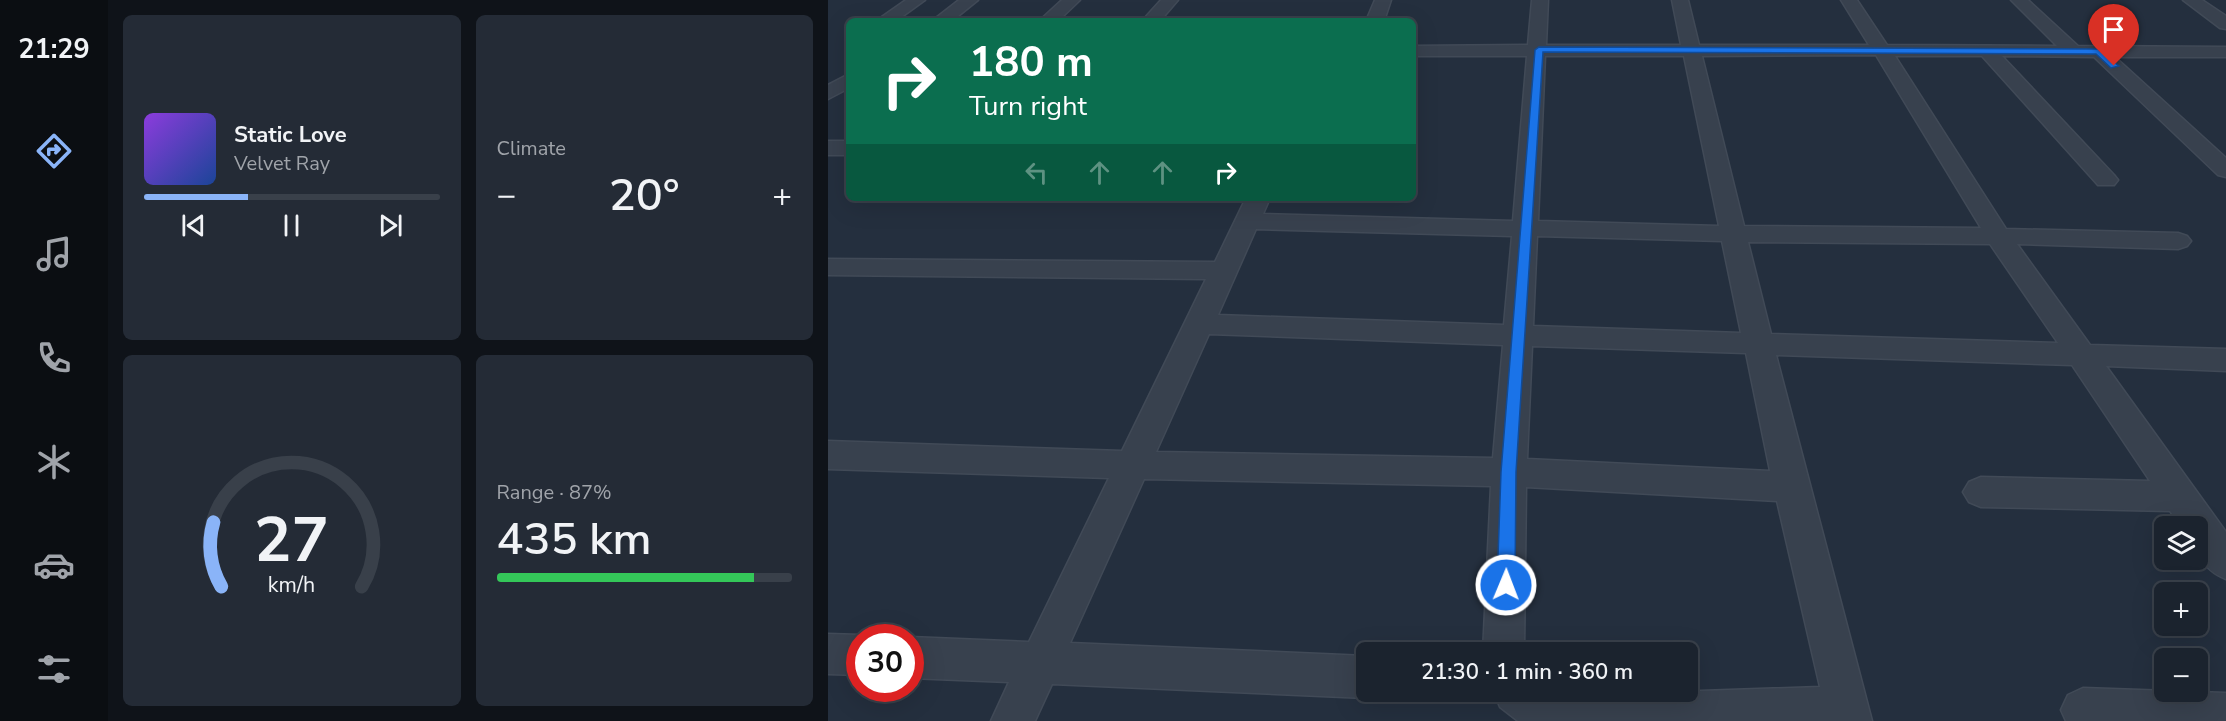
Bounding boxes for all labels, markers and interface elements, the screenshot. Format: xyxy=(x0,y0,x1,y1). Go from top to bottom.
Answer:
pin xyxy=(2088,4,2139,66)
icon: arrive xyxy=(2097,13,2130,46)
text: 21:29 xyxy=(18,31,90,68)
text: 180 m xyxy=(969,34,1093,91)
icon: right xyxy=(870,42,948,120)
text: Turn right xyxy=(969,88,1087,125)
text: Static Love xyxy=(234,120,347,150)
icon: directions xyxy=(33,130,75,172)
text: Climate xyxy=(497,135,566,162)
text: Velvet Ray xyxy=(234,150,330,177)
icon: left xyxy=(1020,156,1053,189)
icon: ahead xyxy=(1083,156,1116,189)
icon: ahead xyxy=(1146,156,1179,189)
icon: right xyxy=(1209,156,1242,189)
text: 20° xyxy=(609,165,680,226)
text: − xyxy=(497,173,516,218)
text: + xyxy=(772,173,792,218)
icon: previous xyxy=(177,209,210,242)
icon: pause xyxy=(275,209,308,242)
icon: next xyxy=(374,209,407,242)
icon: music xyxy=(33,233,75,275)
icon: phone xyxy=(33,337,75,379)
icon: climate xyxy=(33,441,75,483)
text: Range · 87% xyxy=(497,479,612,506)
text: 27 xyxy=(254,498,329,583)
text: 435 km xyxy=(497,509,652,570)
map controls xyxy=(2154,516,2208,702)
button: layers xyxy=(2154,516,2208,570)
icon: car xyxy=(33,544,75,586)
position arrow xyxy=(1474,553,1538,617)
text: km/h xyxy=(268,571,315,601)
button: + xyxy=(2154,582,2208,636)
speed limit sign: 30 xyxy=(846,624,924,702)
icon: filters xyxy=(33,648,75,690)
button: − xyxy=(2154,648,2208,702)
text: 21:30 · 1 min · 360 m xyxy=(1421,657,1633,687)

